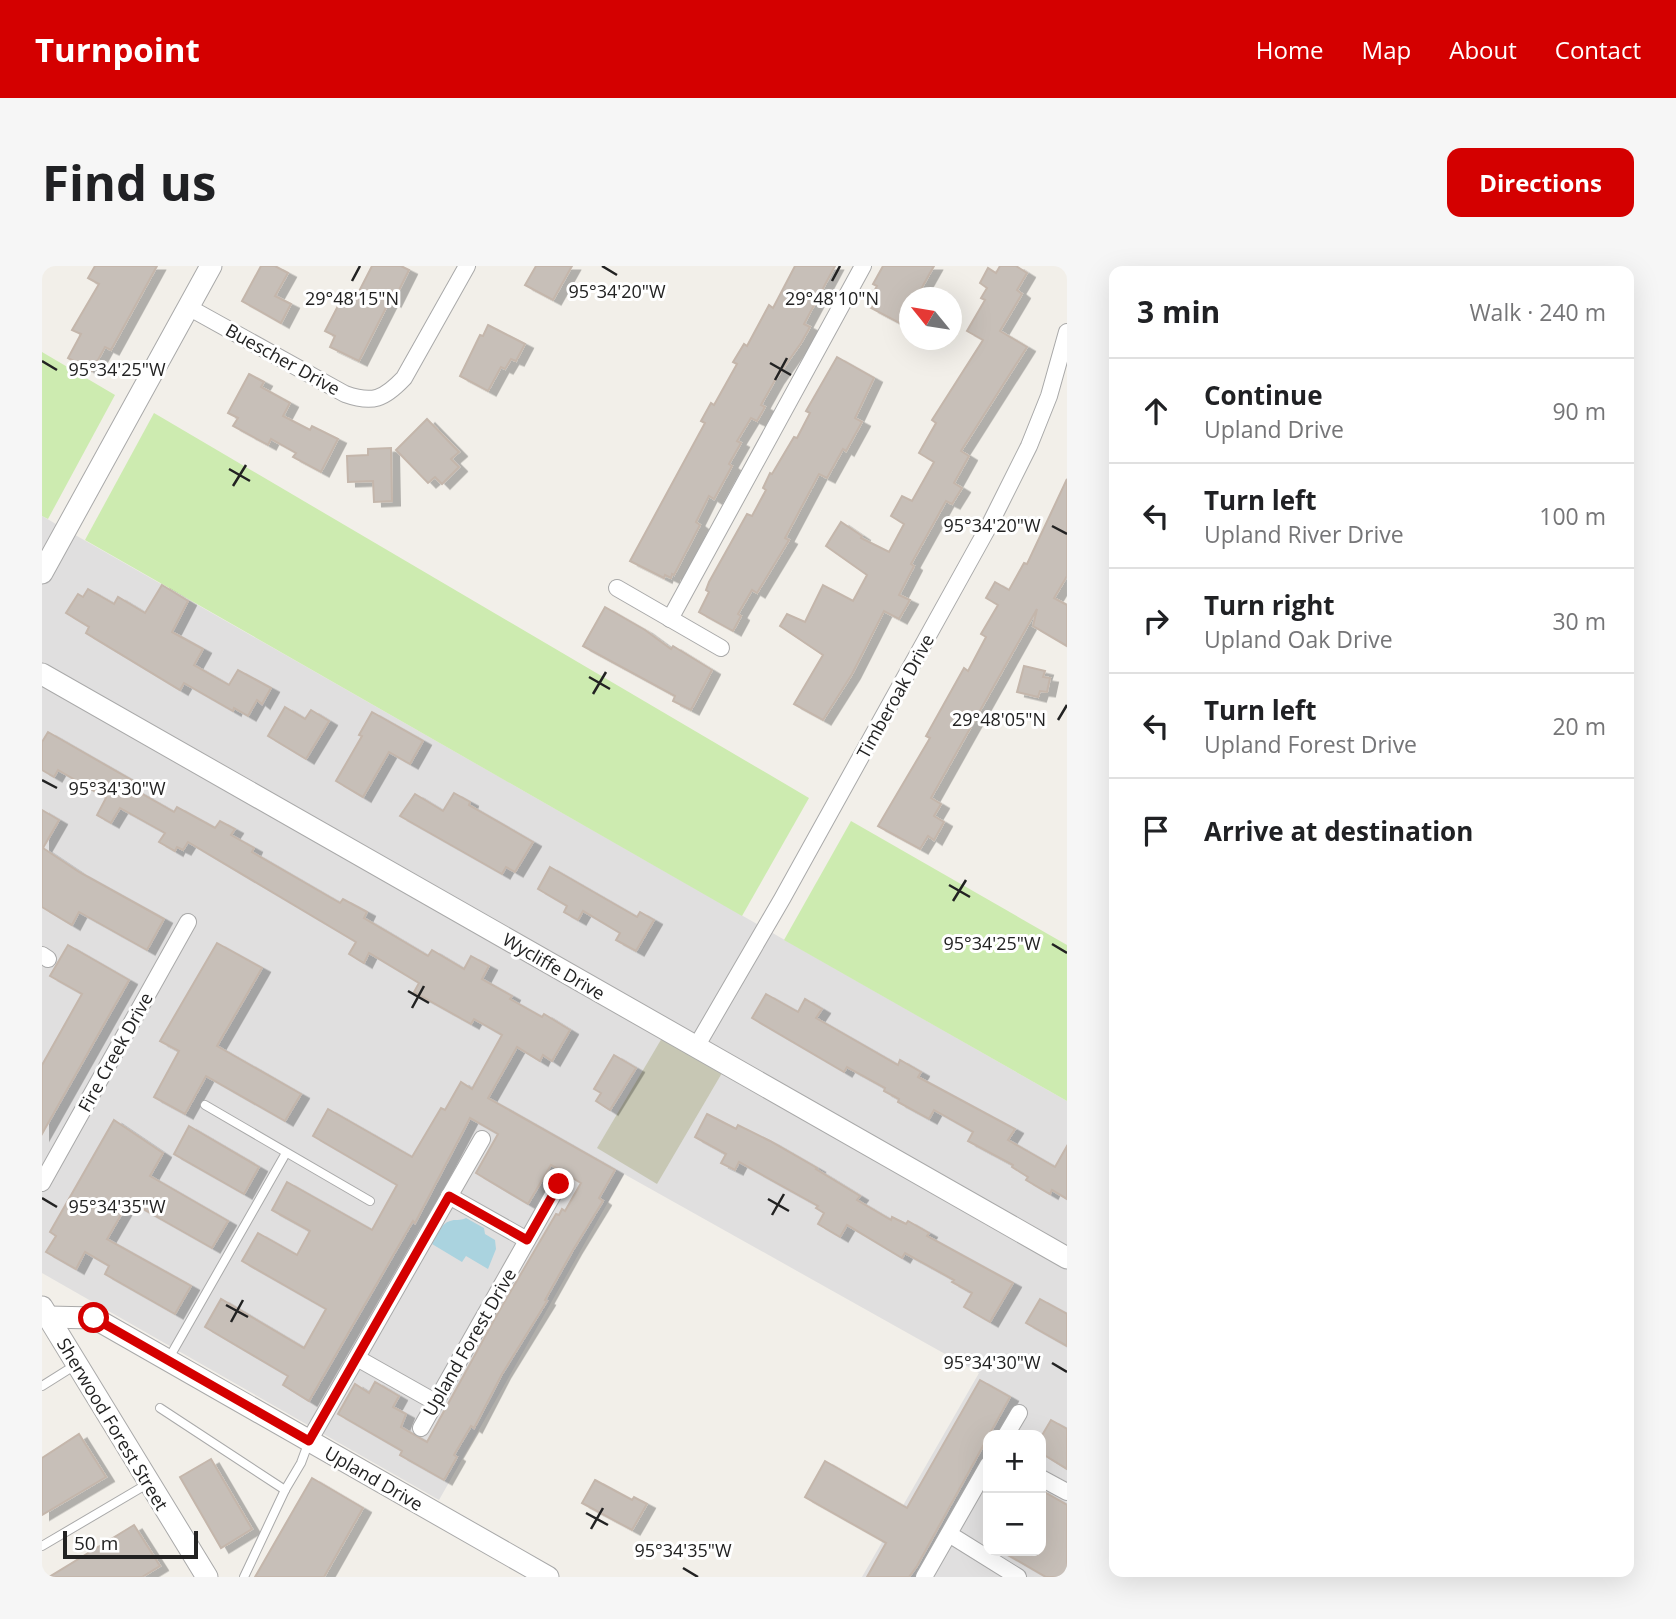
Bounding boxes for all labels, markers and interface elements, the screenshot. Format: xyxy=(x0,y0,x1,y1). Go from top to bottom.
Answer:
text: Turnpoint xyxy=(35,27,200,72)
text: Home xyxy=(1256,33,1324,66)
text: Map xyxy=(1362,33,1411,66)
text: About xyxy=(1449,33,1517,66)
text: Contact xyxy=(1555,33,1641,66)
button: Directions xyxy=(1447,148,1634,217)
text: Find us xyxy=(42,149,216,215)
text: 95°34'20"W xyxy=(568,279,666,303)
text: 29°48'15"N xyxy=(305,286,399,310)
text: 29°48'10"N xyxy=(785,286,879,310)
north arrow xyxy=(899,287,962,350)
text: 3 min xyxy=(1137,291,1220,332)
text: Walk · 240 m xyxy=(1469,296,1606,328)
street label: Buescher Drive xyxy=(222,318,344,400)
text: 95°34'25"W xyxy=(68,357,166,381)
text: Continue xyxy=(1204,377,1323,413)
icon: ahead xyxy=(1137,392,1175,430)
text: 90 m xyxy=(1552,395,1606,427)
text: Upland Drive xyxy=(1204,413,1344,445)
text: Turn left xyxy=(1204,482,1316,518)
icon: left xyxy=(1137,497,1175,535)
text: 100 m xyxy=(1539,500,1606,532)
text: 95°34'20"W xyxy=(943,513,1041,537)
text: Upland River Drive xyxy=(1204,518,1404,550)
text: Turn right xyxy=(1204,587,1335,623)
icon: right xyxy=(1137,602,1175,640)
text: 30 m xyxy=(1552,605,1606,637)
text: Upland Oak Drive xyxy=(1204,623,1393,655)
street label: Timberoak Drive xyxy=(851,630,939,762)
text: Turn left xyxy=(1204,692,1316,728)
text: 29°48'05"N xyxy=(952,707,1046,731)
icon: left xyxy=(1137,707,1175,745)
text: 20 m xyxy=(1552,710,1606,742)
text: Upland Forest Drive xyxy=(1204,728,1417,760)
text: 95°34'30"W xyxy=(68,776,166,800)
icon: arrive xyxy=(1137,812,1175,850)
text: Arrive at destination xyxy=(1204,813,1473,849)
street label: Wycliffe Drive xyxy=(499,927,609,1005)
text: 95°34'25"W xyxy=(943,931,1041,955)
street label: Fire Creek Drive xyxy=(72,988,158,1116)
route end xyxy=(543,1168,574,1199)
text: 95°34'35"W xyxy=(68,1194,166,1218)
street label: Upland Forest Drive xyxy=(417,1264,521,1420)
route start xyxy=(78,1302,109,1333)
street label: Sherwood Forest Street xyxy=(52,1333,174,1515)
text: 95°34'30"W xyxy=(943,1350,1041,1374)
map controls xyxy=(983,1430,1046,1556)
button: + xyxy=(983,1430,1046,1493)
street label: Upland Drive xyxy=(321,1440,427,1516)
button: − xyxy=(983,1493,1046,1556)
scale bar xyxy=(63,1528,198,1560)
text: 50 m xyxy=(74,1530,118,1556)
text: 95°34'35"W xyxy=(634,1538,732,1562)

